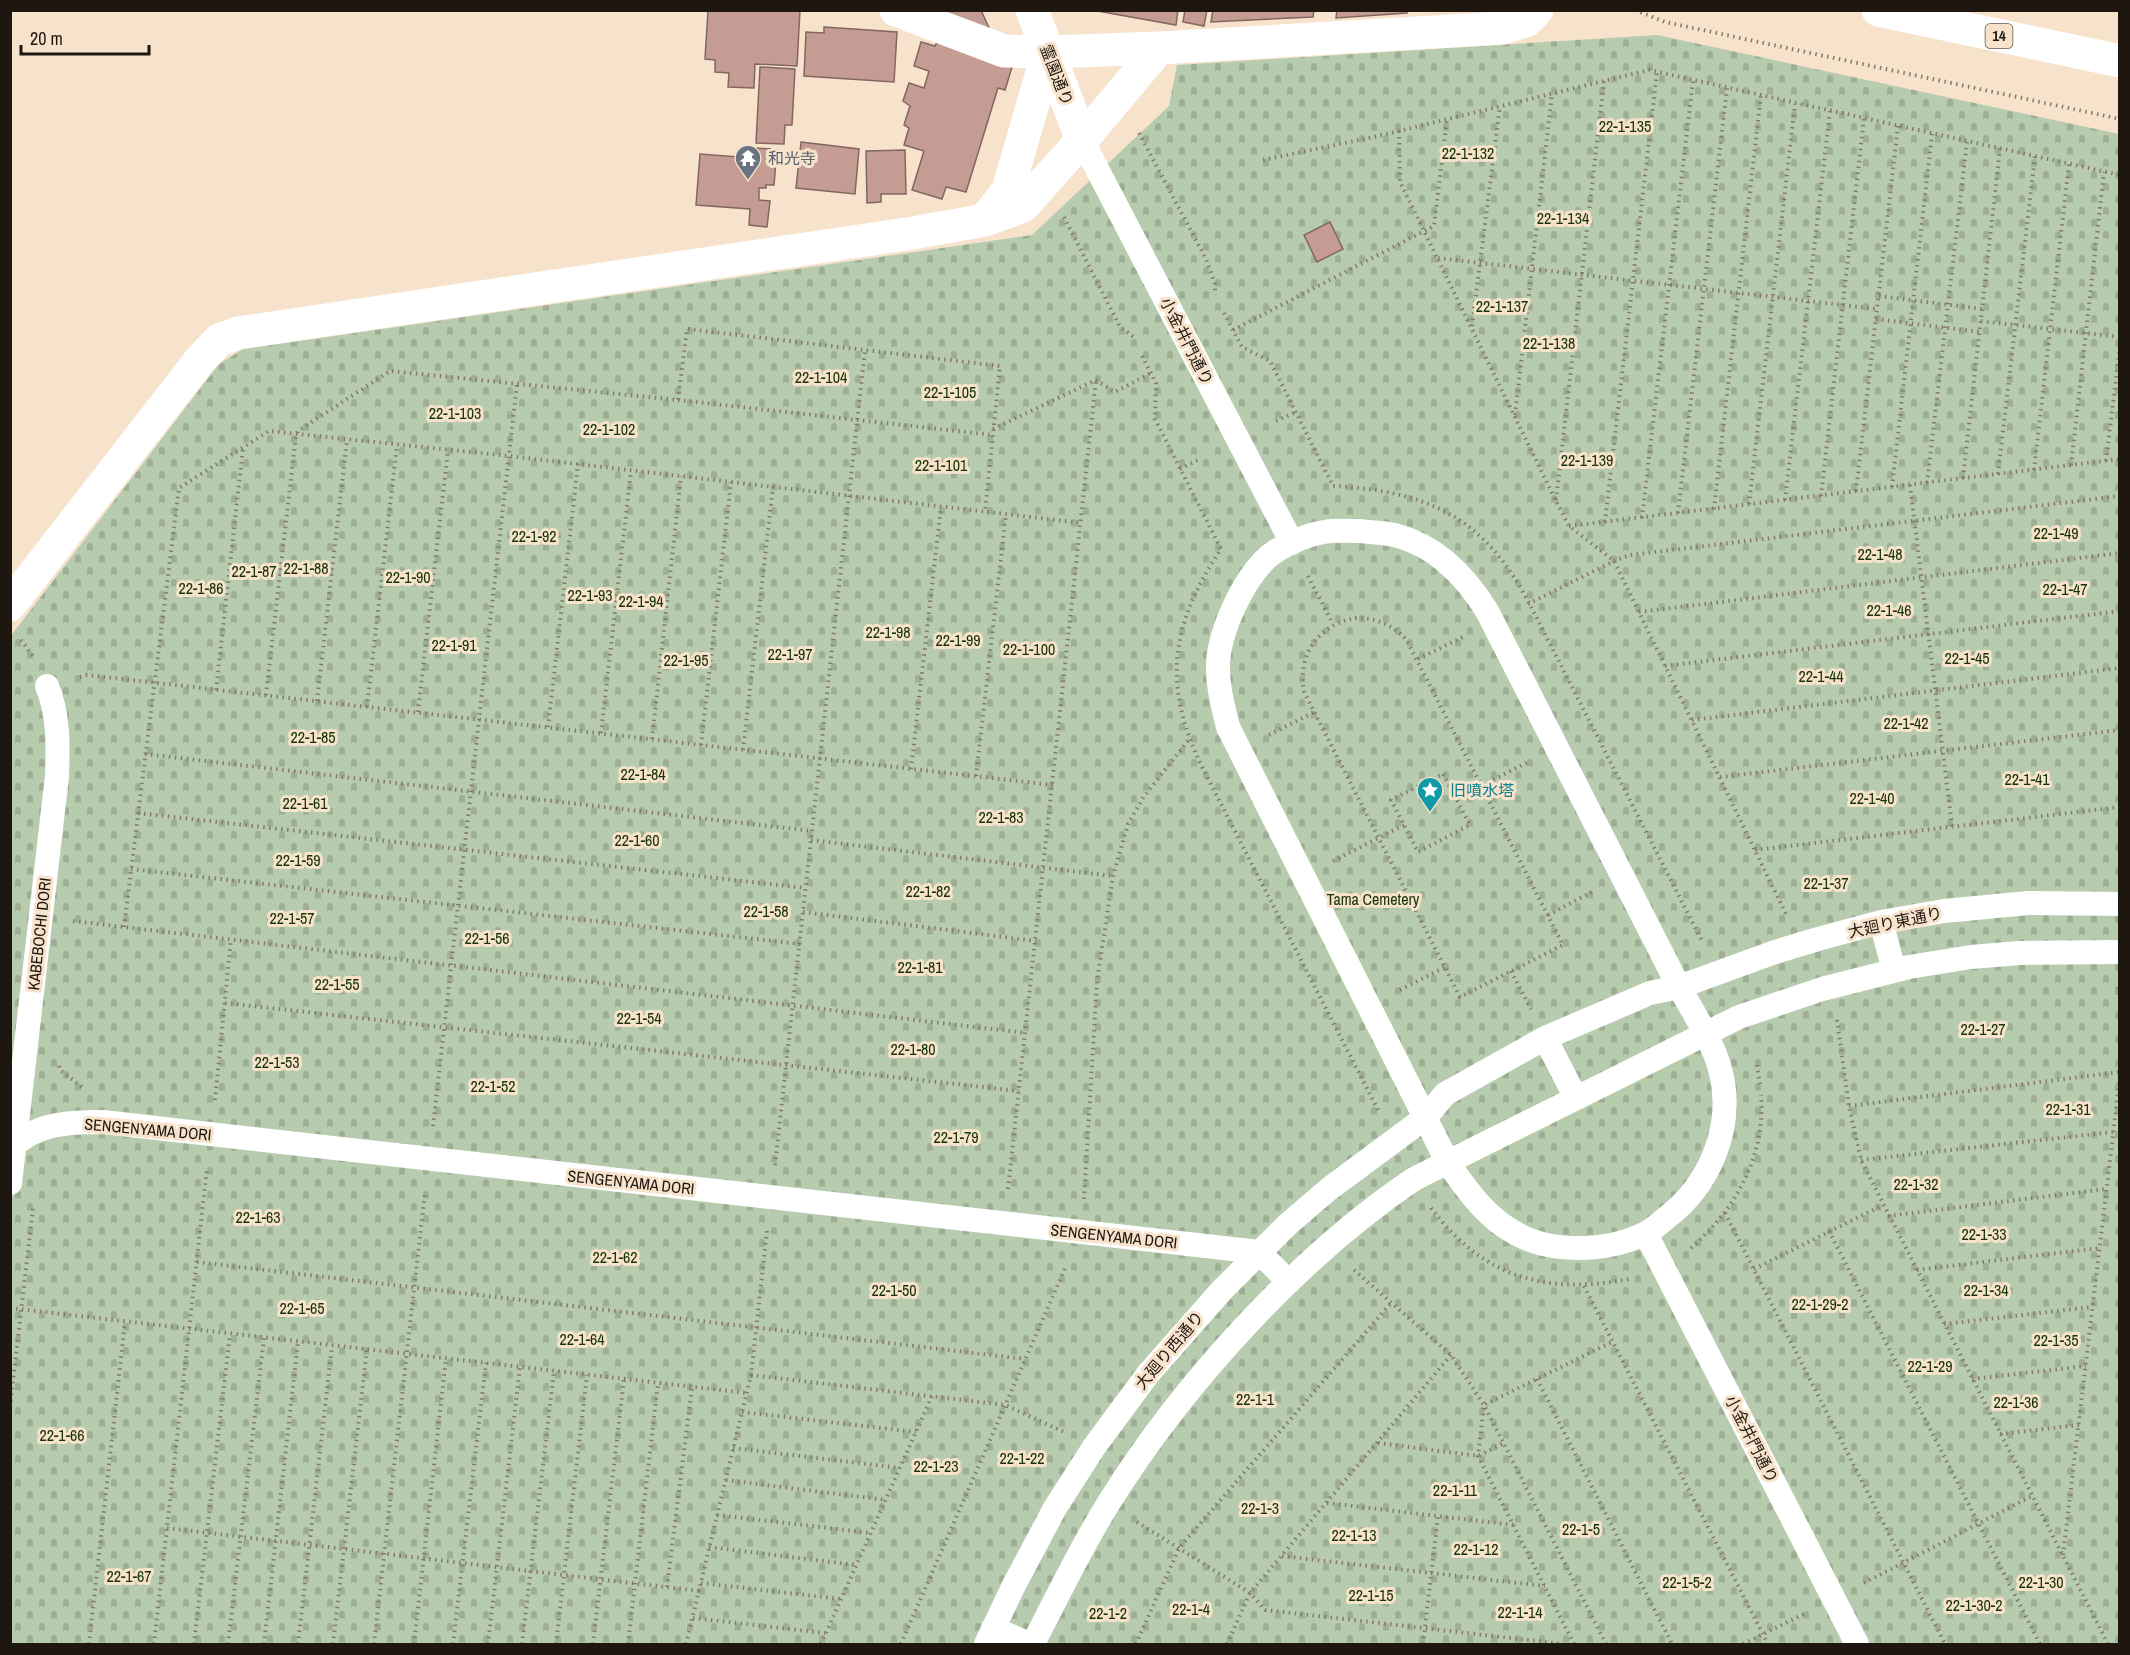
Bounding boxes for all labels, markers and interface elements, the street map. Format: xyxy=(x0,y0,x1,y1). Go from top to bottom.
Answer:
scale bar xyxy=(21,18,148,56)
road number: 14 xyxy=(1986,24,2012,48)
text: 20 m xyxy=(30,26,63,51)
street label: 霊園通り xyxy=(1035,41,1079,109)
park label: 22-1-135 xyxy=(1599,115,1651,137)
park label: 22-1-132 xyxy=(1442,142,1494,164)
temple icon: 和光寺 xyxy=(733,143,763,181)
place label: 和光寺 xyxy=(768,147,816,169)
park label: 22-1-134 xyxy=(1537,207,1589,229)
street label: 小金井門通り xyxy=(1155,293,1219,389)
park label: 22-1-137 xyxy=(1476,295,1528,317)
park label: 22-1-138 xyxy=(1523,332,1575,354)
park label: 22-1-104 xyxy=(795,366,847,388)
park label: 22-1-105 xyxy=(924,381,976,403)
park label: 22-1-103 xyxy=(429,402,481,424)
park label: 22-1-102 xyxy=(583,418,635,440)
park label: 22-1-139 xyxy=(1561,449,1613,471)
park label: 22-1-101 xyxy=(915,454,968,476)
park label: 22-1-49 xyxy=(2033,522,2079,544)
park label: 22-1-92 xyxy=(511,525,557,547)
park label: 22-1-48 xyxy=(1857,543,1903,565)
park label: 22-1-88 xyxy=(283,557,329,579)
park label: 22-1-87 xyxy=(231,560,277,582)
park label: 22-1-90 xyxy=(385,566,431,588)
park label: 22-1-86 xyxy=(178,577,224,599)
park label: 22-1-47 xyxy=(2042,578,2088,600)
park label: 22-1-93 xyxy=(567,584,613,606)
park label: 22-1-94 xyxy=(618,590,664,612)
park label: 22-1-46 xyxy=(1866,599,1912,621)
park label: 22-1-98 xyxy=(865,621,911,643)
park label: 22-1-99 xyxy=(935,629,981,651)
park label: 22-1-91 xyxy=(431,634,477,656)
park label: 22-1-100 xyxy=(1003,638,1055,660)
park label: 22-1-97 xyxy=(767,643,813,665)
park label: 22-1-45 xyxy=(1944,647,1990,669)
park label: 22-1-95 xyxy=(663,649,709,671)
park label: 22-1-44 xyxy=(1798,665,1844,687)
park label: 22-1-42 xyxy=(1883,712,1929,734)
park label: 22-1-85 xyxy=(290,726,336,748)
park label: 22-1-84 xyxy=(620,763,666,785)
park label: 22-1-41 xyxy=(2004,768,2050,790)
place icon: 旧噴水塔 xyxy=(1415,775,1445,813)
place label: 旧噴水塔 xyxy=(1450,779,1514,801)
park label: 22-1-40 xyxy=(1849,787,1895,809)
park label: 22-1-61 xyxy=(282,792,328,814)
park label: 22-1-83 xyxy=(978,806,1024,828)
park label: 22-1-60 xyxy=(614,829,660,851)
park label: 22-1-59 xyxy=(275,849,321,871)
park label: 22-1-37 xyxy=(1803,872,1849,894)
street label: KABEBOCHI DORI xyxy=(22,877,56,991)
park label: 22-1-82 xyxy=(905,880,951,902)
park label: Tama Cemetery xyxy=(1327,888,1420,910)
park label: 22-1-58 xyxy=(743,900,789,922)
street label: 大廻り東通り xyxy=(1846,901,1944,943)
park label: 22-1-57 xyxy=(269,907,315,929)
park label: 22-1-56 xyxy=(464,927,510,949)
park label: 22-1-81 xyxy=(897,956,943,978)
park label: 22-1-55 xyxy=(314,973,360,995)
park label: 22-1-54 xyxy=(616,1007,662,1029)
park label: 22-1-27 xyxy=(1960,1018,2006,1040)
park label: 22-1-80 xyxy=(890,1038,936,1060)
park label: 22-1-53 xyxy=(254,1051,300,1073)
park label: 22-1-52 xyxy=(470,1075,516,1097)
park label: 22-1-31 xyxy=(2045,1098,2091,1120)
street label: SENGENYAMA DORI xyxy=(84,1112,212,1146)
park label: 22-1-79 xyxy=(933,1126,979,1148)
street label: SENGENYAMA DORI xyxy=(567,1164,695,1200)
park label: 22-1-32 xyxy=(1893,1173,1939,1195)
park label: 22-1-63 xyxy=(235,1206,281,1228)
street label: SENGENYAMA DORI xyxy=(1050,1218,1178,1254)
park label: 22-1-33 xyxy=(1961,1223,2007,1245)
park label: 22-1-62 xyxy=(592,1246,638,1268)
park label: 22-1-50 xyxy=(871,1279,917,1301)
park label: 22-1-34 xyxy=(1963,1279,2009,1301)
park label: 22-1-29-2 xyxy=(1792,1293,1848,1315)
park label: 22-1-65 xyxy=(279,1297,325,1319)
street label: 大廻り西通り xyxy=(1130,1306,1208,1394)
park label: 22-1-64 xyxy=(559,1328,605,1350)
park label: 22-1-35 xyxy=(2033,1329,2079,1351)
park label: 22-1-29 xyxy=(1907,1355,1953,1377)
park label: 22-1-1 xyxy=(1236,1388,1275,1410)
street label: 小金井門通り xyxy=(1720,1391,1784,1487)
park label: 22-1-36 xyxy=(1993,1391,2039,1413)
park label: 22-1-66 xyxy=(39,1424,85,1446)
park label: 22-1-22 xyxy=(999,1447,1045,1469)
park label: 22-1-23 xyxy=(913,1455,959,1477)
park label: 22-1-11 xyxy=(1433,1479,1478,1501)
park label: 22-1-3 xyxy=(1241,1497,1279,1519)
park label: 22-1-5 xyxy=(1562,1518,1600,1540)
park label: 22-1-13 xyxy=(1331,1524,1377,1546)
park label: 22-1-12 xyxy=(1453,1538,1499,1560)
park label: 22-1-67 xyxy=(106,1565,152,1587)
park label: 22-1-5-2 xyxy=(1662,1571,1712,1593)
park label: 22-1-30 xyxy=(2018,1571,2064,1593)
park label: 22-1-15 xyxy=(1348,1584,1394,1606)
park label: 22-1-30-2 xyxy=(1946,1594,2002,1616)
park label: 22-1-4 xyxy=(1172,1598,1210,1620)
park label: 22-1-14 xyxy=(1497,1601,1543,1623)
park label: 22-1-2 xyxy=(1089,1602,1127,1624)

